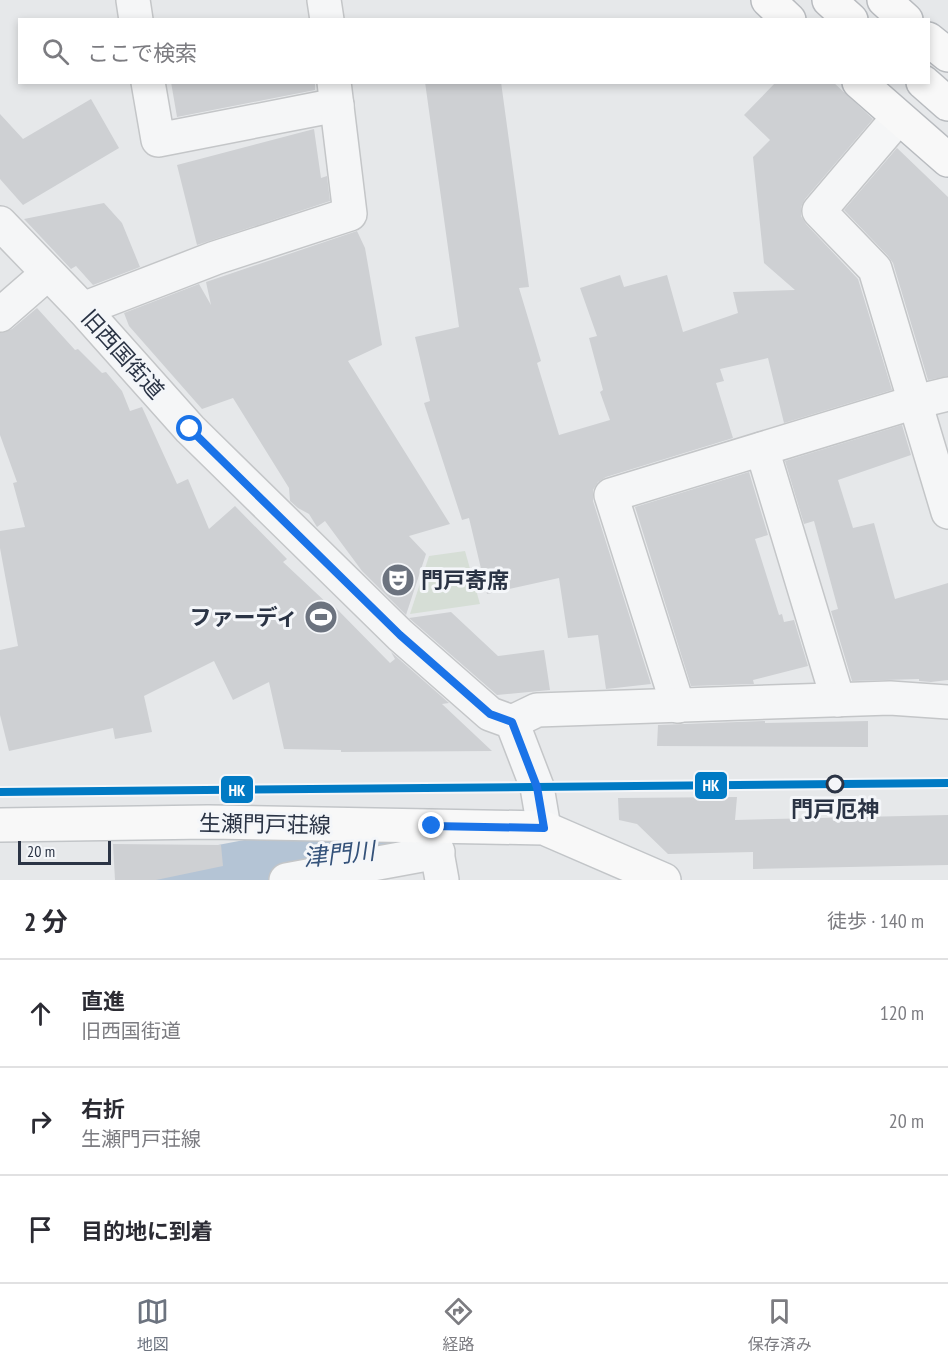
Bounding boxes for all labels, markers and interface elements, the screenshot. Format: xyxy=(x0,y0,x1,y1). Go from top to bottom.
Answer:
search box xyxy=(18,18,930,84)
icon: search xyxy=(39,35,72,68)
text: ここで検索 xyxy=(87,39,197,67)
street label: 旧西国街道 xyxy=(76,304,170,404)
route start xyxy=(176,415,202,441)
theatre icon: 門戸寄席 xyxy=(380,562,416,598)
place label: 門戸寄席 xyxy=(421,566,509,594)
sports icon: ファーディ xyxy=(303,599,339,635)
place label: ファーディ xyxy=(190,603,298,631)
line badge: HK xyxy=(694,771,728,800)
line badge: HK xyxy=(220,775,254,804)
text: HK xyxy=(703,775,720,795)
marker: 門戸厄神 xyxy=(826,775,844,793)
text: HK xyxy=(229,780,246,800)
place label: 門戸厄神 xyxy=(791,795,879,823)
street label: 生瀬門戸荘線 xyxy=(199,809,331,839)
route end xyxy=(418,812,444,838)
water label: 津門川 xyxy=(302,835,379,873)
scale bar xyxy=(18,838,111,866)
text: 20 m xyxy=(27,841,55,861)
text: 2 分 xyxy=(24,905,68,938)
text: 徒歩 · 140 m xyxy=(827,908,924,934)
text: 直進 xyxy=(81,987,125,1015)
icon: ahead xyxy=(24,997,57,1030)
text: 120 m xyxy=(880,1000,924,1026)
text: 旧西国街道 xyxy=(81,1018,181,1044)
text: 右折 xyxy=(81,1095,125,1123)
icon: right xyxy=(24,1105,57,1138)
text: 20 m xyxy=(889,1108,924,1134)
text: 生瀬門戸荘線 xyxy=(81,1126,201,1152)
icon: arrive xyxy=(24,1213,57,1246)
text: 目的地に到着 xyxy=(81,1217,213,1245)
tab: 地図 xyxy=(136,1295,169,1355)
tab: 経路 xyxy=(442,1295,475,1355)
tab: 保存済み xyxy=(748,1295,812,1355)

